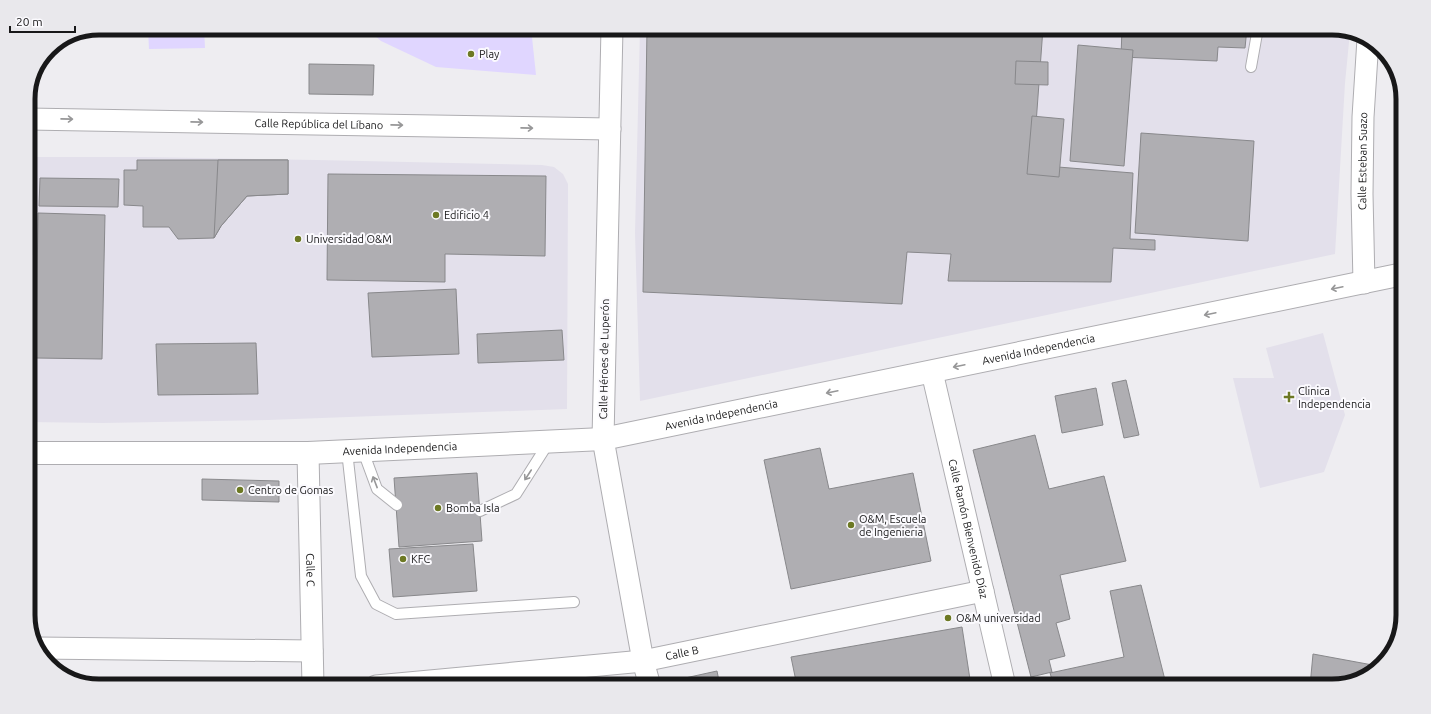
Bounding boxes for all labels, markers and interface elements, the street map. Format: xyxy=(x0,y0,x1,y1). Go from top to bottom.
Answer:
scale bar xyxy=(10,8,75,34)
text: 20 m xyxy=(16,15,43,28)
place label: Play xyxy=(479,48,500,60)
marker: Play xyxy=(466,49,476,59)
street label: Calle Esteban Suazo xyxy=(1356,112,1369,210)
one-way arrow xyxy=(60,116,73,123)
street label: Calle República del Líbano xyxy=(254,117,383,131)
one-way arrow xyxy=(190,118,203,126)
one-way arrow xyxy=(390,122,403,129)
one-way arrow xyxy=(520,124,533,132)
place label: Edificio 4 xyxy=(444,209,489,221)
marker: Edificio 4 xyxy=(431,210,441,220)
place label: Universidad O&M xyxy=(306,233,392,245)
marker: Universidad O&M xyxy=(293,234,303,244)
one-way arrow xyxy=(1331,284,1344,292)
street label: Calle Héroes de Luperón xyxy=(597,299,611,419)
one-way arrow xyxy=(1204,311,1217,319)
street label: Avenida Independencia xyxy=(981,332,1096,367)
one-way arrow xyxy=(953,362,966,370)
place label: Clinica Independencia xyxy=(1298,385,1371,410)
one-way arrow xyxy=(826,389,839,397)
marker: Clinica Independencia xyxy=(1283,391,1295,403)
street label: Avenida Independencia xyxy=(664,397,779,432)
street label: Avenida Independencia xyxy=(342,440,457,457)
street label: Calle Ramón Bienvenido Díaz xyxy=(946,458,991,600)
one-way arrow xyxy=(524,469,532,480)
one-way arrow xyxy=(370,476,378,488)
place label: Centro de Gomas xyxy=(248,484,333,496)
marker: Centro de Gomas xyxy=(235,485,245,495)
place label: Bomba Isla xyxy=(446,502,500,514)
marker: Bomba Isla xyxy=(433,503,443,513)
place label: O&M, Escuela de Ingenieria xyxy=(859,513,927,538)
marker: O&M, Escuela de Ingenieria xyxy=(846,520,856,530)
street label: Calle C xyxy=(304,553,317,587)
place label: KFC xyxy=(411,553,430,565)
marker: KFC xyxy=(398,554,408,564)
place label: O&M universidad xyxy=(956,612,1041,624)
marker: O&M universidad xyxy=(943,613,953,623)
street label: Calle B xyxy=(664,644,700,662)

